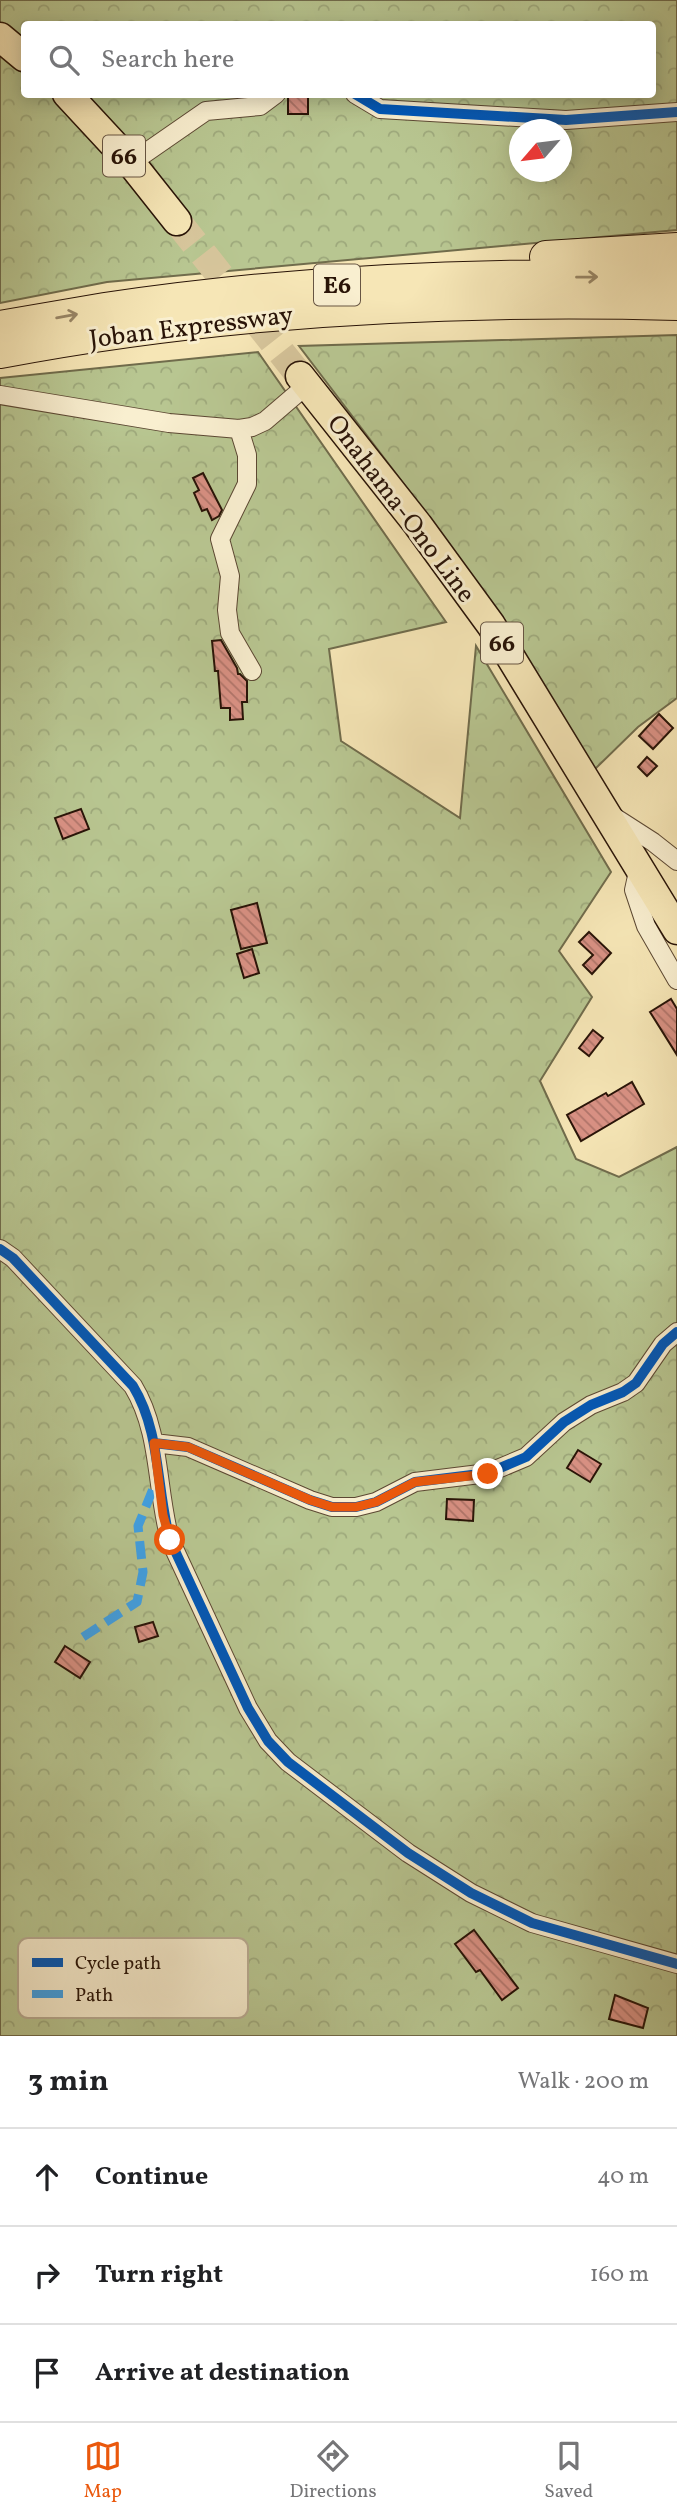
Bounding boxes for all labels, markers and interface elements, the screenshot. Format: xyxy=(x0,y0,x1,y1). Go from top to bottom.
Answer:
search box xyxy=(21,21,656,98)
icon: search xyxy=(45,41,83,79)
text: Search here xyxy=(101,42,234,78)
north arrow xyxy=(509,119,572,182)
road number: 66 xyxy=(103,136,145,176)
road number: E6 xyxy=(314,264,360,306)
one-way arrow xyxy=(575,270,598,284)
street label: Joban Expressway xyxy=(87,298,295,358)
one-way arrow xyxy=(55,309,78,322)
street label: Onahama-Ono Line xyxy=(318,408,483,611)
road number: 66 xyxy=(481,622,523,664)
route end xyxy=(472,1458,503,1489)
route start xyxy=(154,1524,185,1555)
legend xyxy=(18,1938,248,2018)
text: Cycle path xyxy=(75,1951,161,1977)
text: Path xyxy=(75,1983,113,2009)
text: 3 min xyxy=(28,2061,109,2103)
text: Walk · 200 m xyxy=(518,2066,649,2098)
icon: ahead xyxy=(28,2158,66,2196)
text: Continue xyxy=(95,2159,208,2195)
text: 40 m xyxy=(597,2161,649,2193)
icon: right xyxy=(28,2256,66,2294)
text: Turn right xyxy=(95,2257,223,2293)
text: 160 m xyxy=(590,2259,649,2291)
icon: arrive xyxy=(28,2354,66,2392)
text: Arrive at destination xyxy=(95,2355,350,2391)
tab: Map xyxy=(84,2437,122,2505)
tab: Directions xyxy=(290,2437,377,2505)
tab: Saved xyxy=(544,2437,593,2505)

